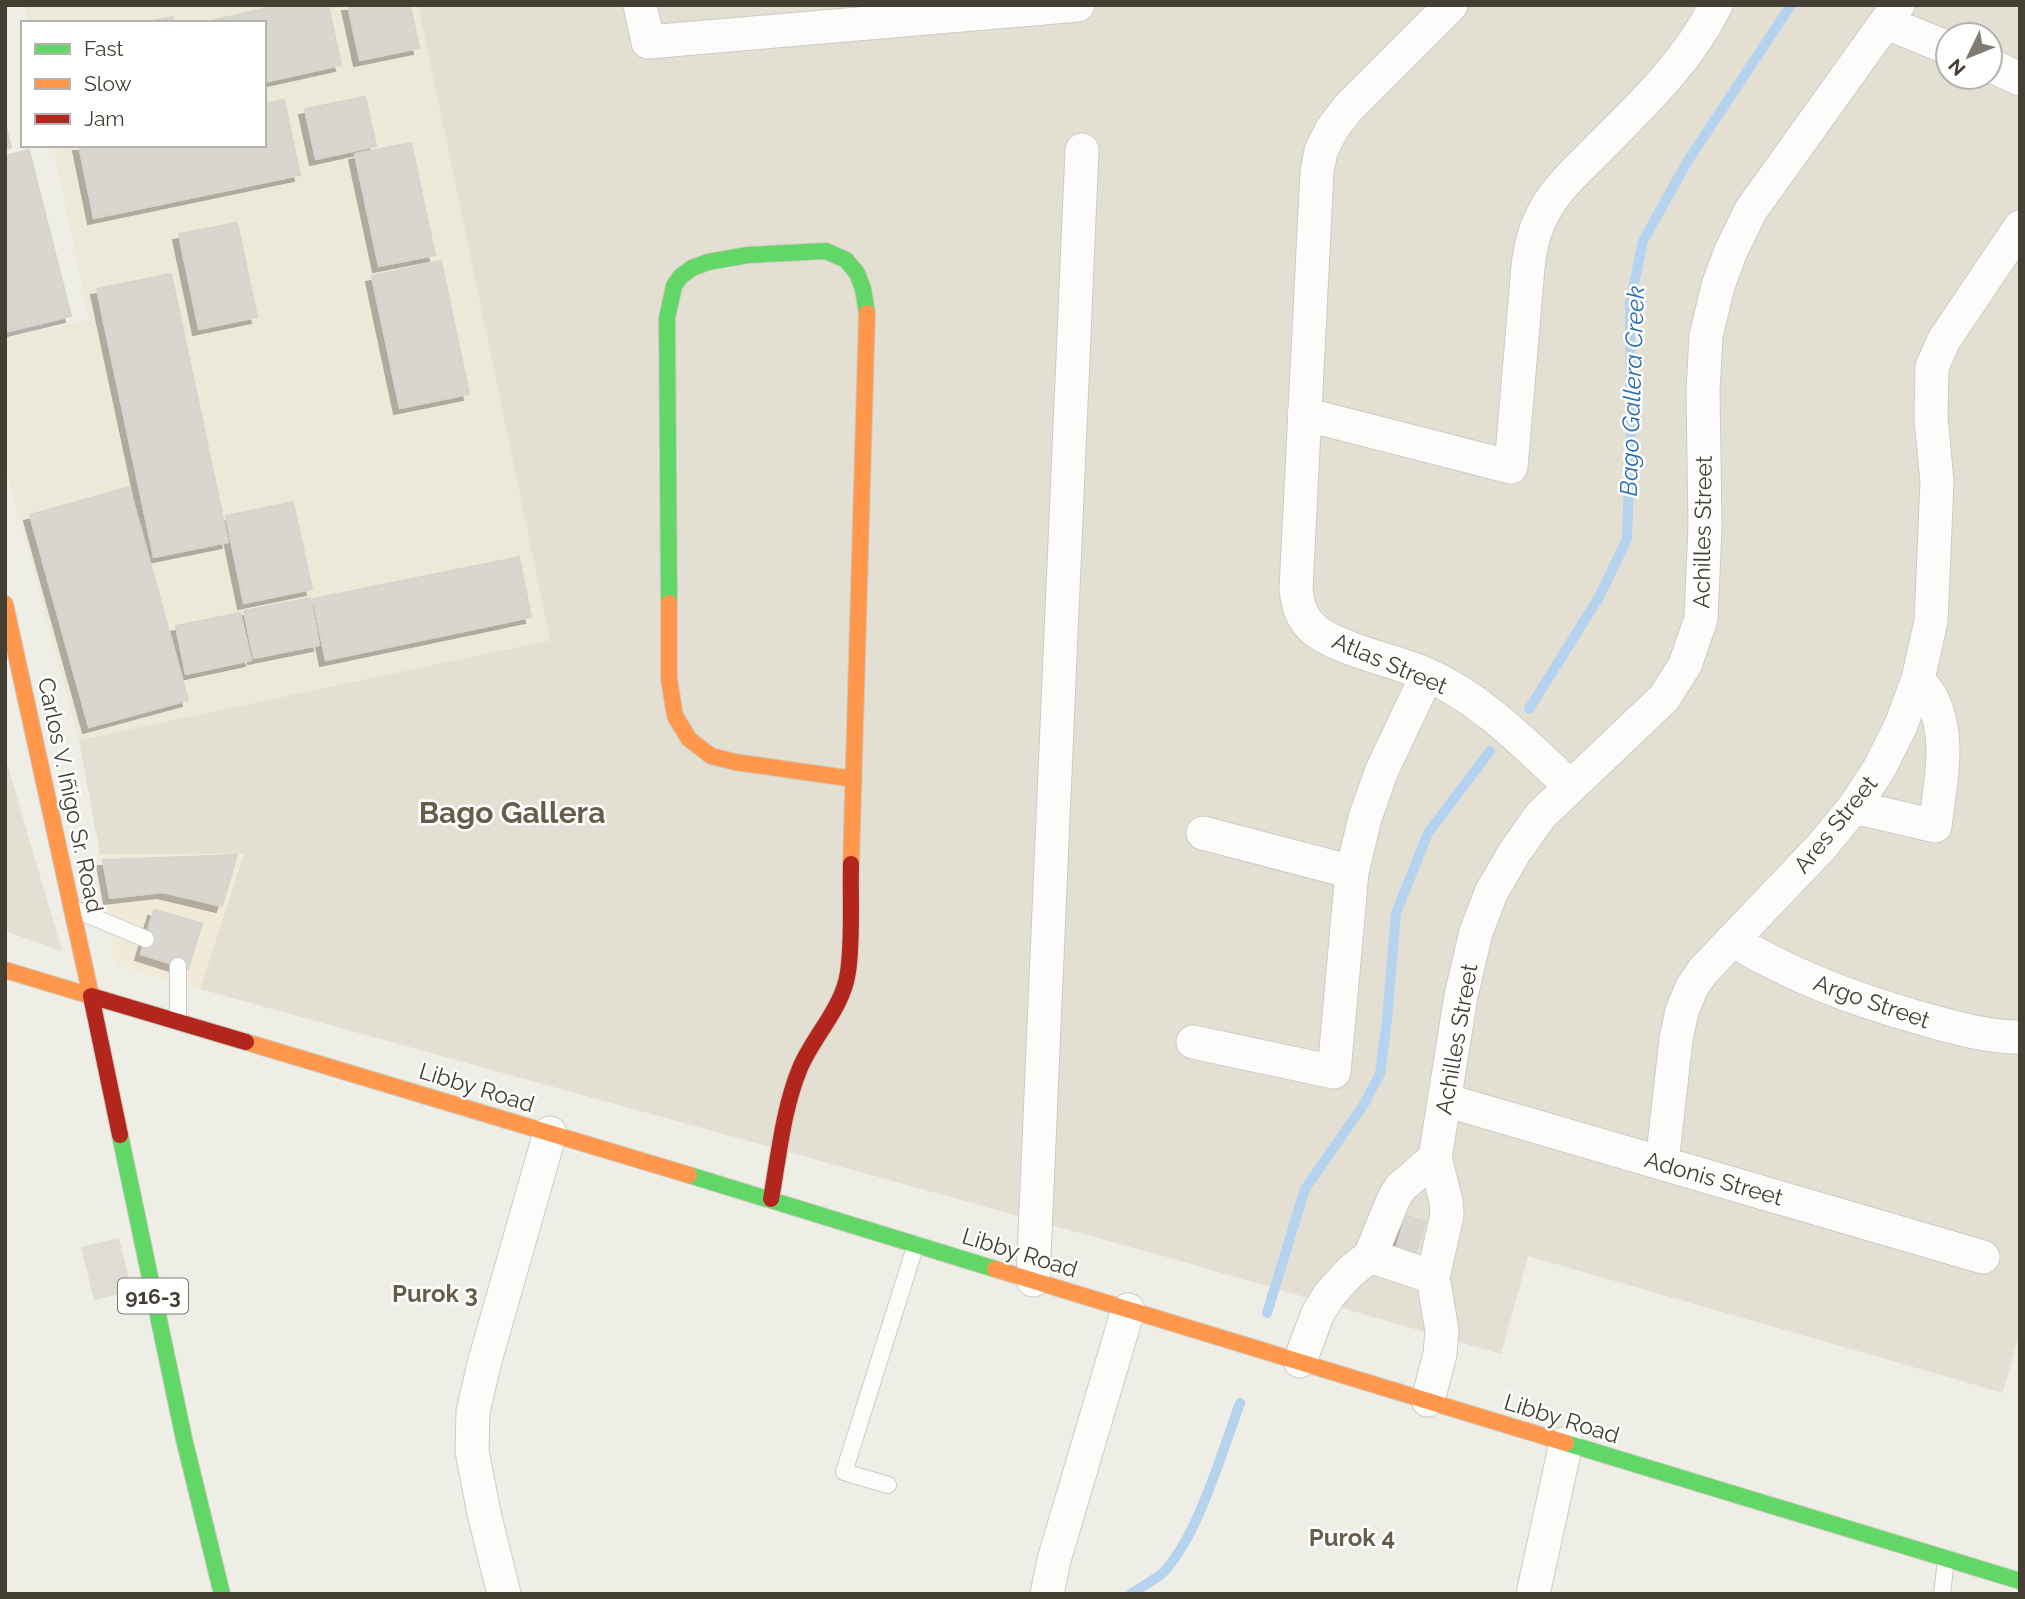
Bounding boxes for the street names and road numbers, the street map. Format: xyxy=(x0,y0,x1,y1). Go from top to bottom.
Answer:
street label: Achilles Street xyxy=(1687,455,1717,609)
street label: Atlas Street xyxy=(1328,627,1452,699)
street label: Carlos V. Iñigo Sr. Road xyxy=(33,675,109,915)
street label: Ares Street xyxy=(1788,770,1883,878)
street label: Achilles Street xyxy=(1429,961,1483,1117)
street label: Argo Street xyxy=(1810,969,1934,1034)
street label: Libby Road xyxy=(416,1057,538,1117)
street label: Adonis Street xyxy=(1642,1145,1786,1211)
street label: Libby Road xyxy=(959,1222,1081,1282)
road number: 916-3 xyxy=(118,1278,188,1314)
street label: Libby Road xyxy=(1501,1388,1623,1448)

